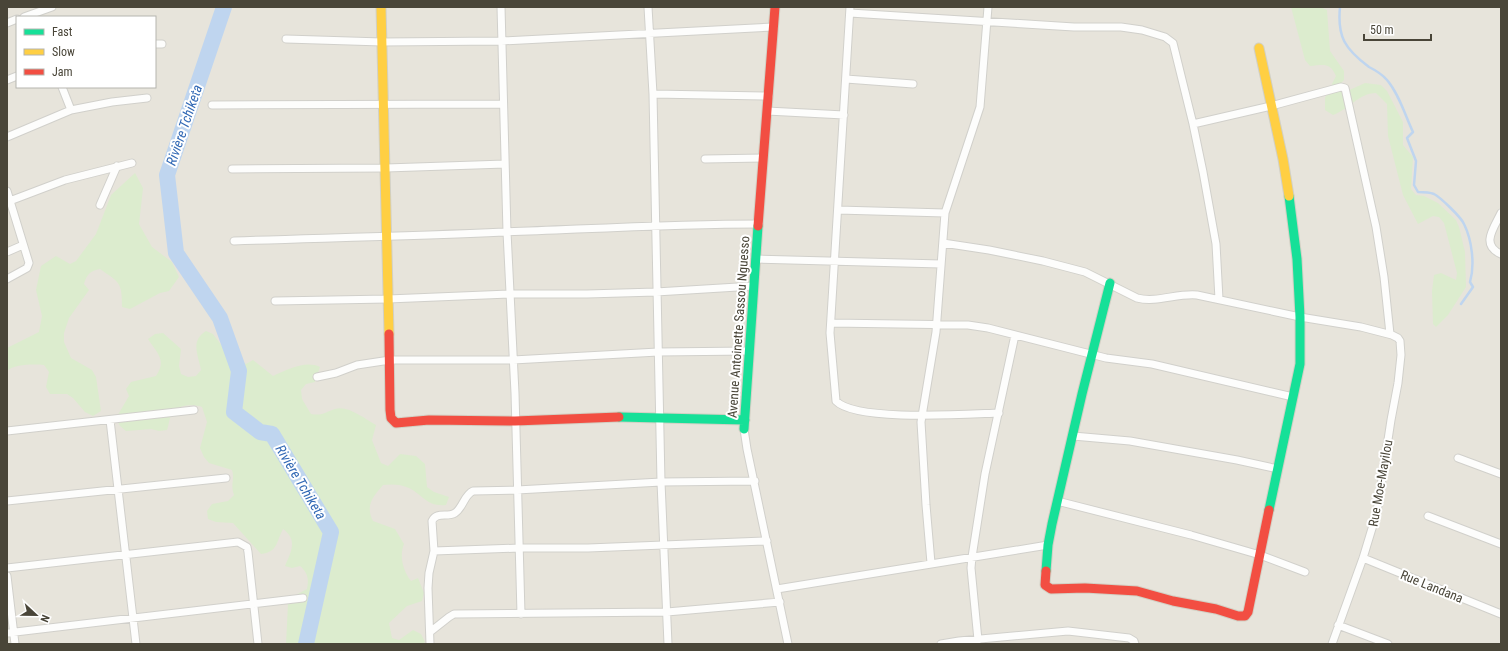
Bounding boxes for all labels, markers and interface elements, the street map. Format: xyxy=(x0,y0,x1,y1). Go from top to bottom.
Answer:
legend xyxy=(16,16,156,88)
scale bar xyxy=(1364,16,1431,42)
text: 50 m xyxy=(1370,23,1394,37)
text: Fast xyxy=(52,25,73,39)
text: Slow xyxy=(52,45,75,59)
text: Jam xyxy=(52,65,73,79)
water label: Rivière Tchiketa xyxy=(163,83,205,167)
street label: Avenue Antoinette Sassou Nguesso xyxy=(725,236,752,419)
street label: Rue Moe-Mayilou xyxy=(1365,438,1396,528)
water label: Rivière Tchiketa xyxy=(272,442,330,522)
street label: Rue Landana xyxy=(1398,567,1465,606)
north arrow xyxy=(16,595,56,635)
text: N xyxy=(37,613,52,624)

